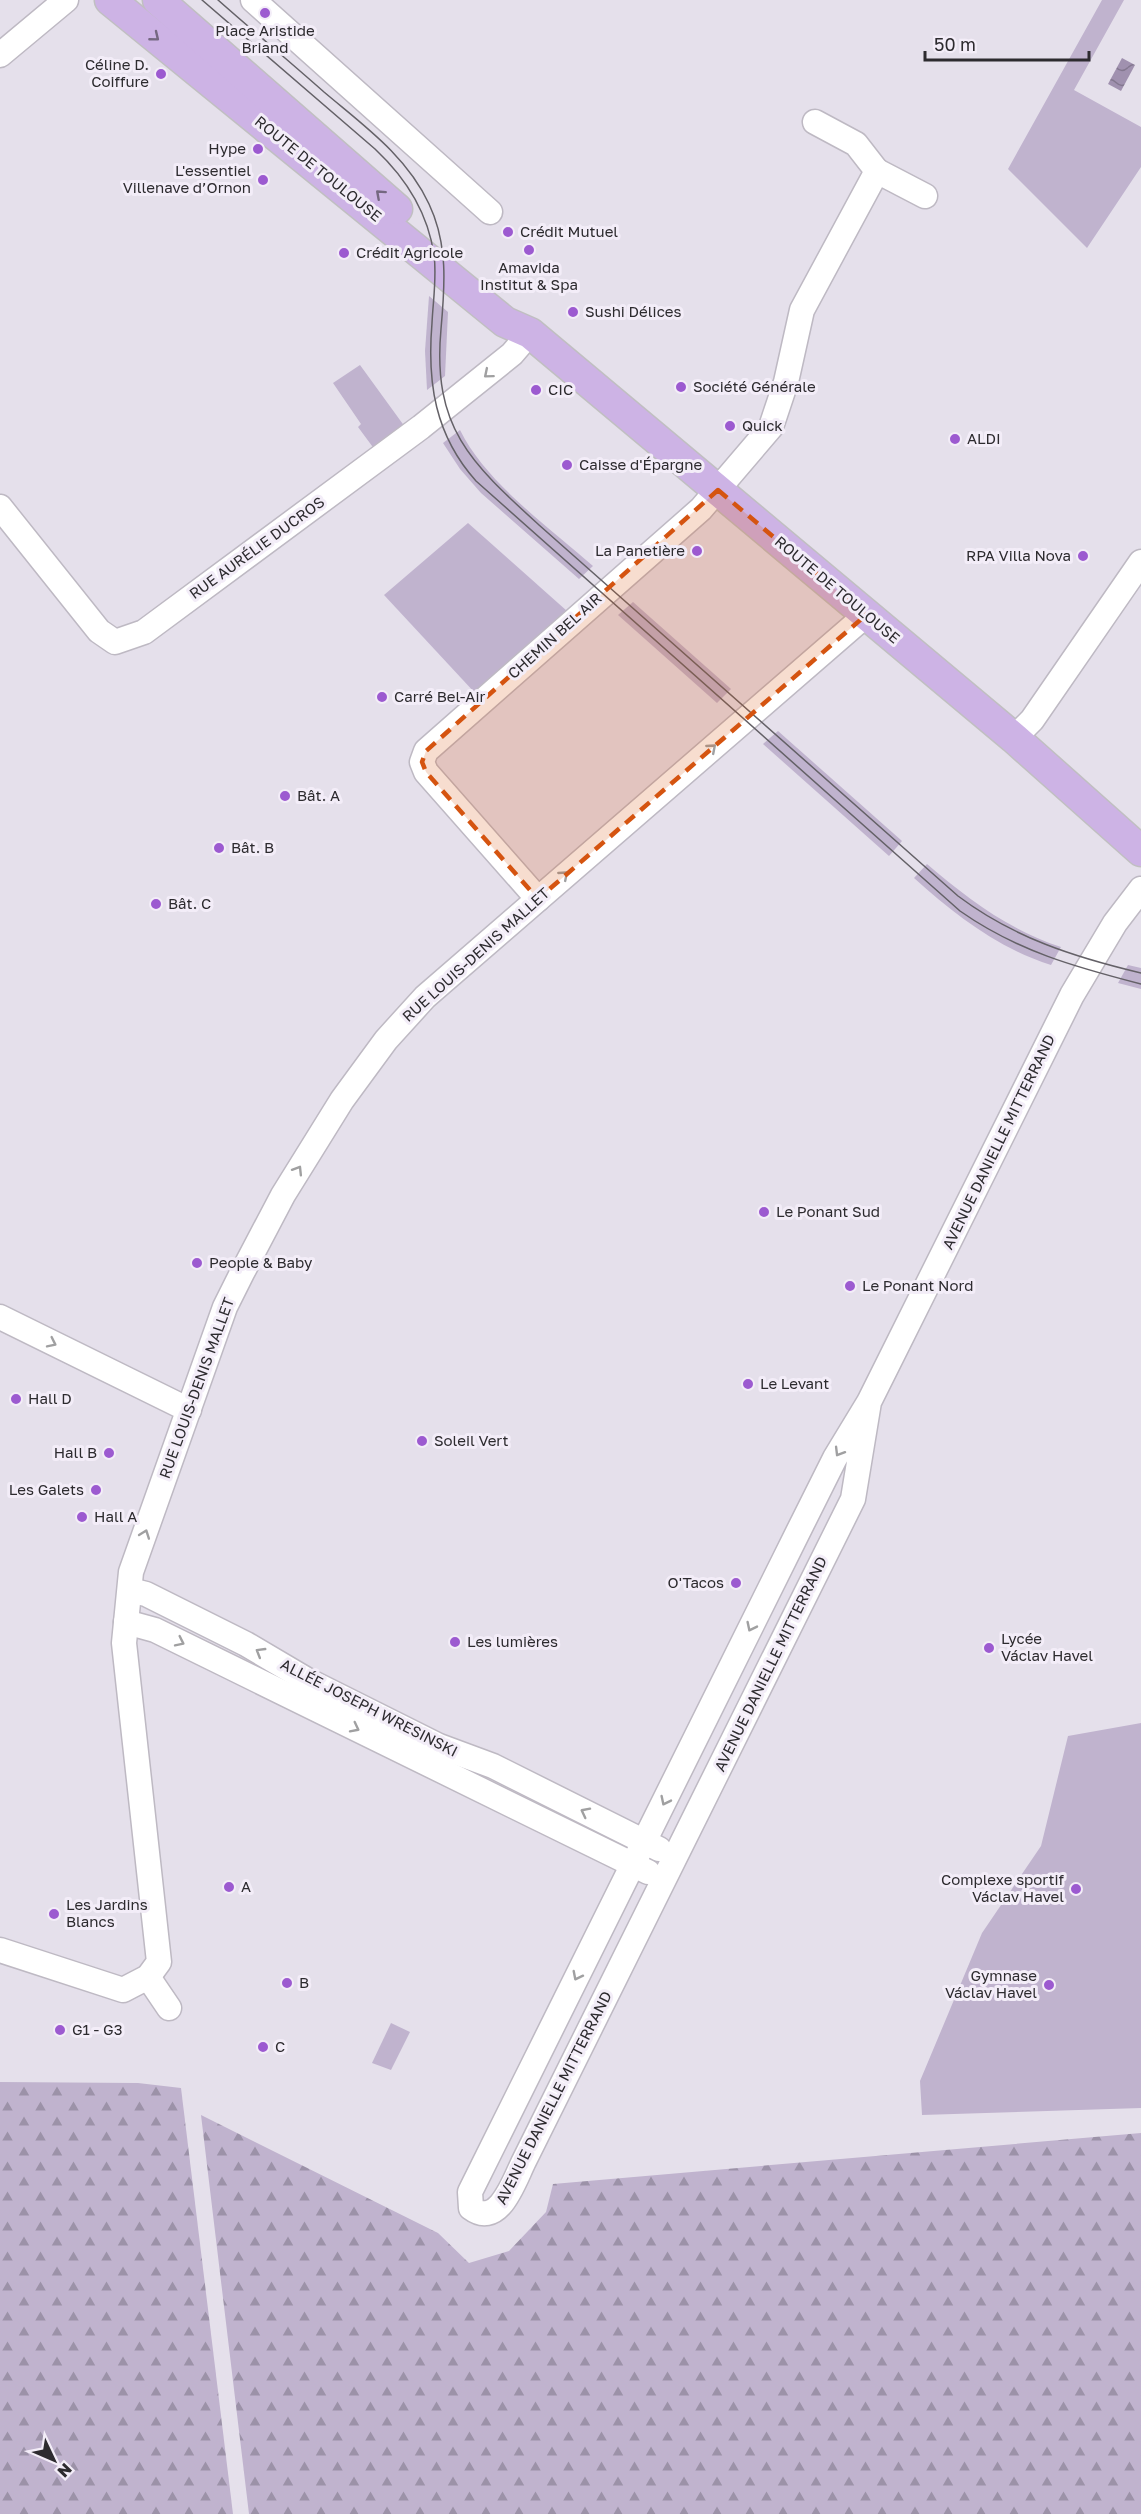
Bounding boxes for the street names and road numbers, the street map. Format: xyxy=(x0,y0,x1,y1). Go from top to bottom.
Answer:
street label: ROUTE DE TOULOUSE xyxy=(252,112,386,225)
street label: RUE AURÉLIE DUCROS xyxy=(185,492,327,602)
street label: ROUTE DE TOULOUSE xyxy=(771,532,904,647)
street label: CHEMIN BEL AIR xyxy=(504,588,605,682)
street label: RUE LOUIS-DENIS MALLET xyxy=(398,883,553,1025)
street label: AVENUE DANIELLE MITTERRAND xyxy=(938,1031,1058,1252)
street label: RUE LOUIS-DENIS MALLET xyxy=(155,1295,237,1481)
street label: AVENUE DANIELLE MITTERRAND xyxy=(710,1553,830,1774)
street label: ALLÉE JOSEPH WRESINSKI xyxy=(278,1654,461,1760)
street label: AVENUE DANIELLE MITTERRAND xyxy=(491,1988,615,2207)

